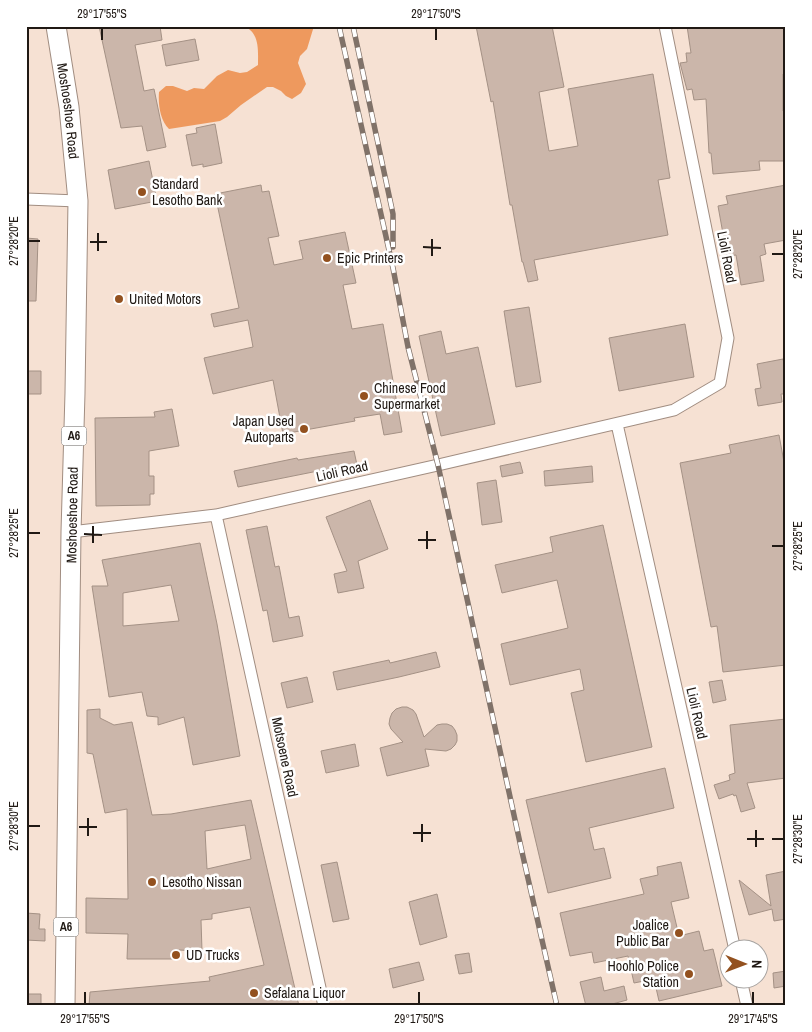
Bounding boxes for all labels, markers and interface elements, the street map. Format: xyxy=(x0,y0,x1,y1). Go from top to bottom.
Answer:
text: 29°17'55"S xyxy=(77,6,127,22)
text: 29°17'50"S xyxy=(411,6,461,22)
street label: Moshoeshoe Road xyxy=(53,62,83,160)
place label: Standard Lesotho Bank xyxy=(152,175,222,209)
marker: Standard Lesotho Bank xyxy=(136,186,148,198)
text: 27°28'20"E xyxy=(6,216,22,266)
text: 27°28'20"E xyxy=(790,229,806,279)
street label: Lioli Road xyxy=(713,230,741,284)
place label: Epic Printers xyxy=(337,249,404,267)
marker: Epic Printers xyxy=(321,252,333,264)
place label: United Motors xyxy=(129,290,201,308)
marker: United Motors xyxy=(113,293,125,305)
place label: Chinese Food Supermarket xyxy=(374,379,446,413)
marker: Chinese Food Supermarket xyxy=(358,390,370,402)
place label: Japan Used Autoparts xyxy=(233,412,294,446)
marker: Japan Used Autoparts xyxy=(298,423,310,435)
road number: A6 xyxy=(62,426,86,446)
street label: Lioli Road xyxy=(314,456,370,486)
street label: Moshoeshoe Road xyxy=(62,467,82,563)
text: 27°28'25"E xyxy=(6,508,22,558)
text: 27°28'25"E xyxy=(790,521,806,571)
street label: Lioli Road xyxy=(682,685,712,741)
street label: Motsoene Road xyxy=(268,715,302,799)
text: 27°28'30"E xyxy=(6,801,22,851)
text: 27°28'30"E xyxy=(790,814,806,864)
place label: Lesotho Nissan xyxy=(162,873,242,891)
marker: Lesotho Nissan xyxy=(146,876,158,888)
place label: Joalice Public Bar xyxy=(616,916,669,950)
road number: A6 xyxy=(54,918,78,936)
marker: Joalice Public Bar xyxy=(673,927,685,939)
north arrow xyxy=(720,940,770,990)
place label: UD Trucks xyxy=(186,946,240,964)
marker: UD Trucks xyxy=(170,949,182,961)
place label: Hoohlo Police Station xyxy=(608,957,679,991)
text: N xyxy=(748,960,766,969)
marker: Hoohlo Police Station xyxy=(683,968,695,980)
place label: Sefalana Liquor xyxy=(264,984,345,1002)
marker: Sefalana Liquor xyxy=(248,987,260,999)
text: 29°17'55"S xyxy=(60,1011,110,1027)
text: 29°17'50"S xyxy=(394,1011,444,1027)
text: 29°17'45"S xyxy=(728,1011,778,1027)

